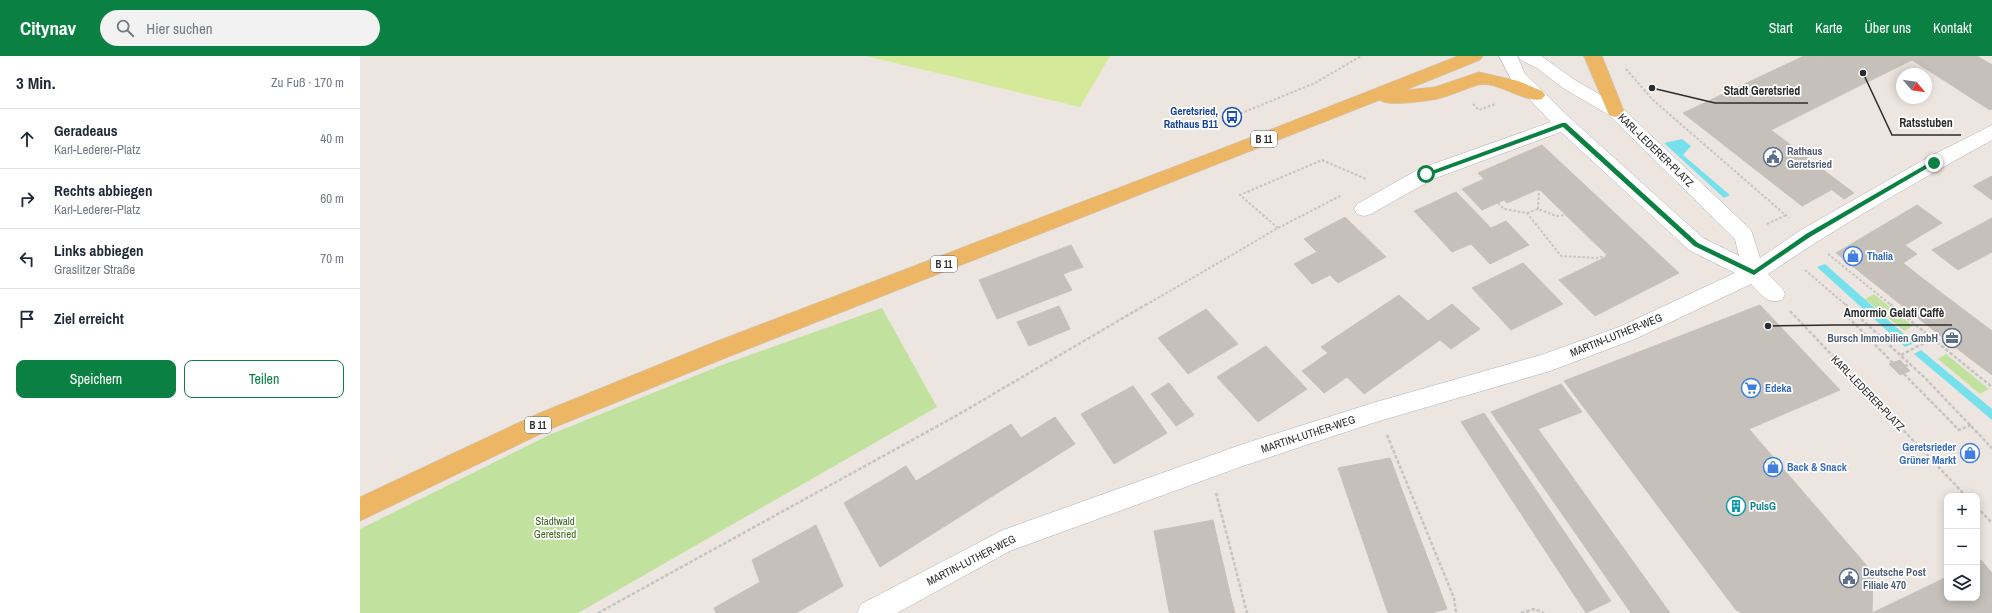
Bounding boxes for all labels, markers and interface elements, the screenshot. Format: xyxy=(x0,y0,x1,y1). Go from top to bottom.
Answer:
search box xyxy=(100,10,380,46)
text: Citynav xyxy=(20,15,76,41)
icon: search xyxy=(114,17,136,39)
text: Hier suchen xyxy=(146,18,213,39)
text: Start xyxy=(1769,19,1793,37)
text: Karte xyxy=(1815,19,1842,37)
text: Über uns xyxy=(1864,19,1911,37)
text: Kontakt xyxy=(1933,19,1972,37)
north arrow xyxy=(1896,68,1932,104)
text: 3 Min. xyxy=(16,71,56,94)
text: Zu Fuß · 170 m xyxy=(271,74,344,91)
callout: Stadt Geretsried xyxy=(1715,79,1808,103)
text: Stadt Geretsried xyxy=(1724,83,1800,99)
place label: Geretsried, Rathaus B11 xyxy=(1164,104,1218,131)
bus stop icon: Geretsried, Rathaus B11 xyxy=(1221,106,1243,128)
street label: KARL-LEDERER-PLATZ xyxy=(1615,110,1697,190)
callout: Ratsstuben xyxy=(1892,111,1961,135)
text: Ratsstuben xyxy=(1899,115,1953,131)
text: Geradeaus xyxy=(54,120,118,141)
icon: ahead xyxy=(16,128,38,150)
text: 40 m xyxy=(320,130,344,147)
road number: B 11 xyxy=(1251,131,1277,147)
text: Karl-Lederer-Platz xyxy=(54,141,141,158)
place label: Rathaus Geretsried xyxy=(1787,144,1832,171)
public building icon: Rathaus Geretsried xyxy=(1762,146,1784,168)
route end xyxy=(1925,154,1943,172)
route start xyxy=(1417,165,1435,183)
text: Rechts abbiegen xyxy=(54,180,152,201)
icon: right xyxy=(16,188,38,210)
text: 60 m xyxy=(320,190,344,207)
text: Karl-Lederer-Platz xyxy=(54,201,141,218)
text: Links abbiegen xyxy=(54,240,144,261)
shop icon: Thalia xyxy=(1842,245,1864,267)
icon: left xyxy=(16,248,38,270)
place label: Thalia xyxy=(1867,249,1893,263)
text: 70 m xyxy=(320,250,344,267)
road number: B 11 xyxy=(931,256,957,272)
text: Graslitzer Straße xyxy=(54,261,135,278)
callout: Amormio Gelati Caffè xyxy=(1835,301,1952,325)
text: Amormio Gelati Caffè xyxy=(1844,305,1945,321)
icon: arrive xyxy=(16,308,38,330)
text: Ziel erreicht xyxy=(54,308,124,329)
street label: MARTIN-LUTHER-WEG xyxy=(1568,310,1664,360)
office icon: Bursch Immobilien GmbH xyxy=(1941,327,1963,349)
place label: Bursch Immobilien GmbH xyxy=(1827,331,1938,345)
street label: KARL-LEDERER-PLATZ xyxy=(1828,352,1908,434)
button: Speichern xyxy=(16,360,176,398)
button: Teilen xyxy=(184,360,344,398)
supermarket icon: Edeka xyxy=(1740,377,1762,399)
place label: Edeka xyxy=(1765,381,1792,395)
street label: MARTIN-LUTHER-WEG xyxy=(1259,412,1357,456)
road number: B 11 xyxy=(525,417,551,433)
place label: Geretsrieder Grüner Markt xyxy=(1899,440,1956,467)
shop icon: Geretsrieder Grüner Markt xyxy=(1959,442,1981,464)
shop icon: Back & Snack xyxy=(1762,456,1784,478)
place label: Back & Snack xyxy=(1787,460,1848,474)
map controls xyxy=(1944,493,1980,601)
button: + xyxy=(1944,493,1980,529)
building icon: PulsG xyxy=(1725,495,1747,517)
place label: PulsG xyxy=(1750,499,1776,513)
park label: Stadtwald Geretsried xyxy=(534,514,576,541)
button: − xyxy=(1944,529,1980,565)
street label: MARTIN-LUTHER-WEG xyxy=(924,532,1018,588)
place label: Deutsche Post Filiale 470 xyxy=(1863,565,1926,592)
button: layers xyxy=(1944,565,1980,601)
public building icon: Deutsche Post Filiale 470 xyxy=(1838,567,1860,589)

